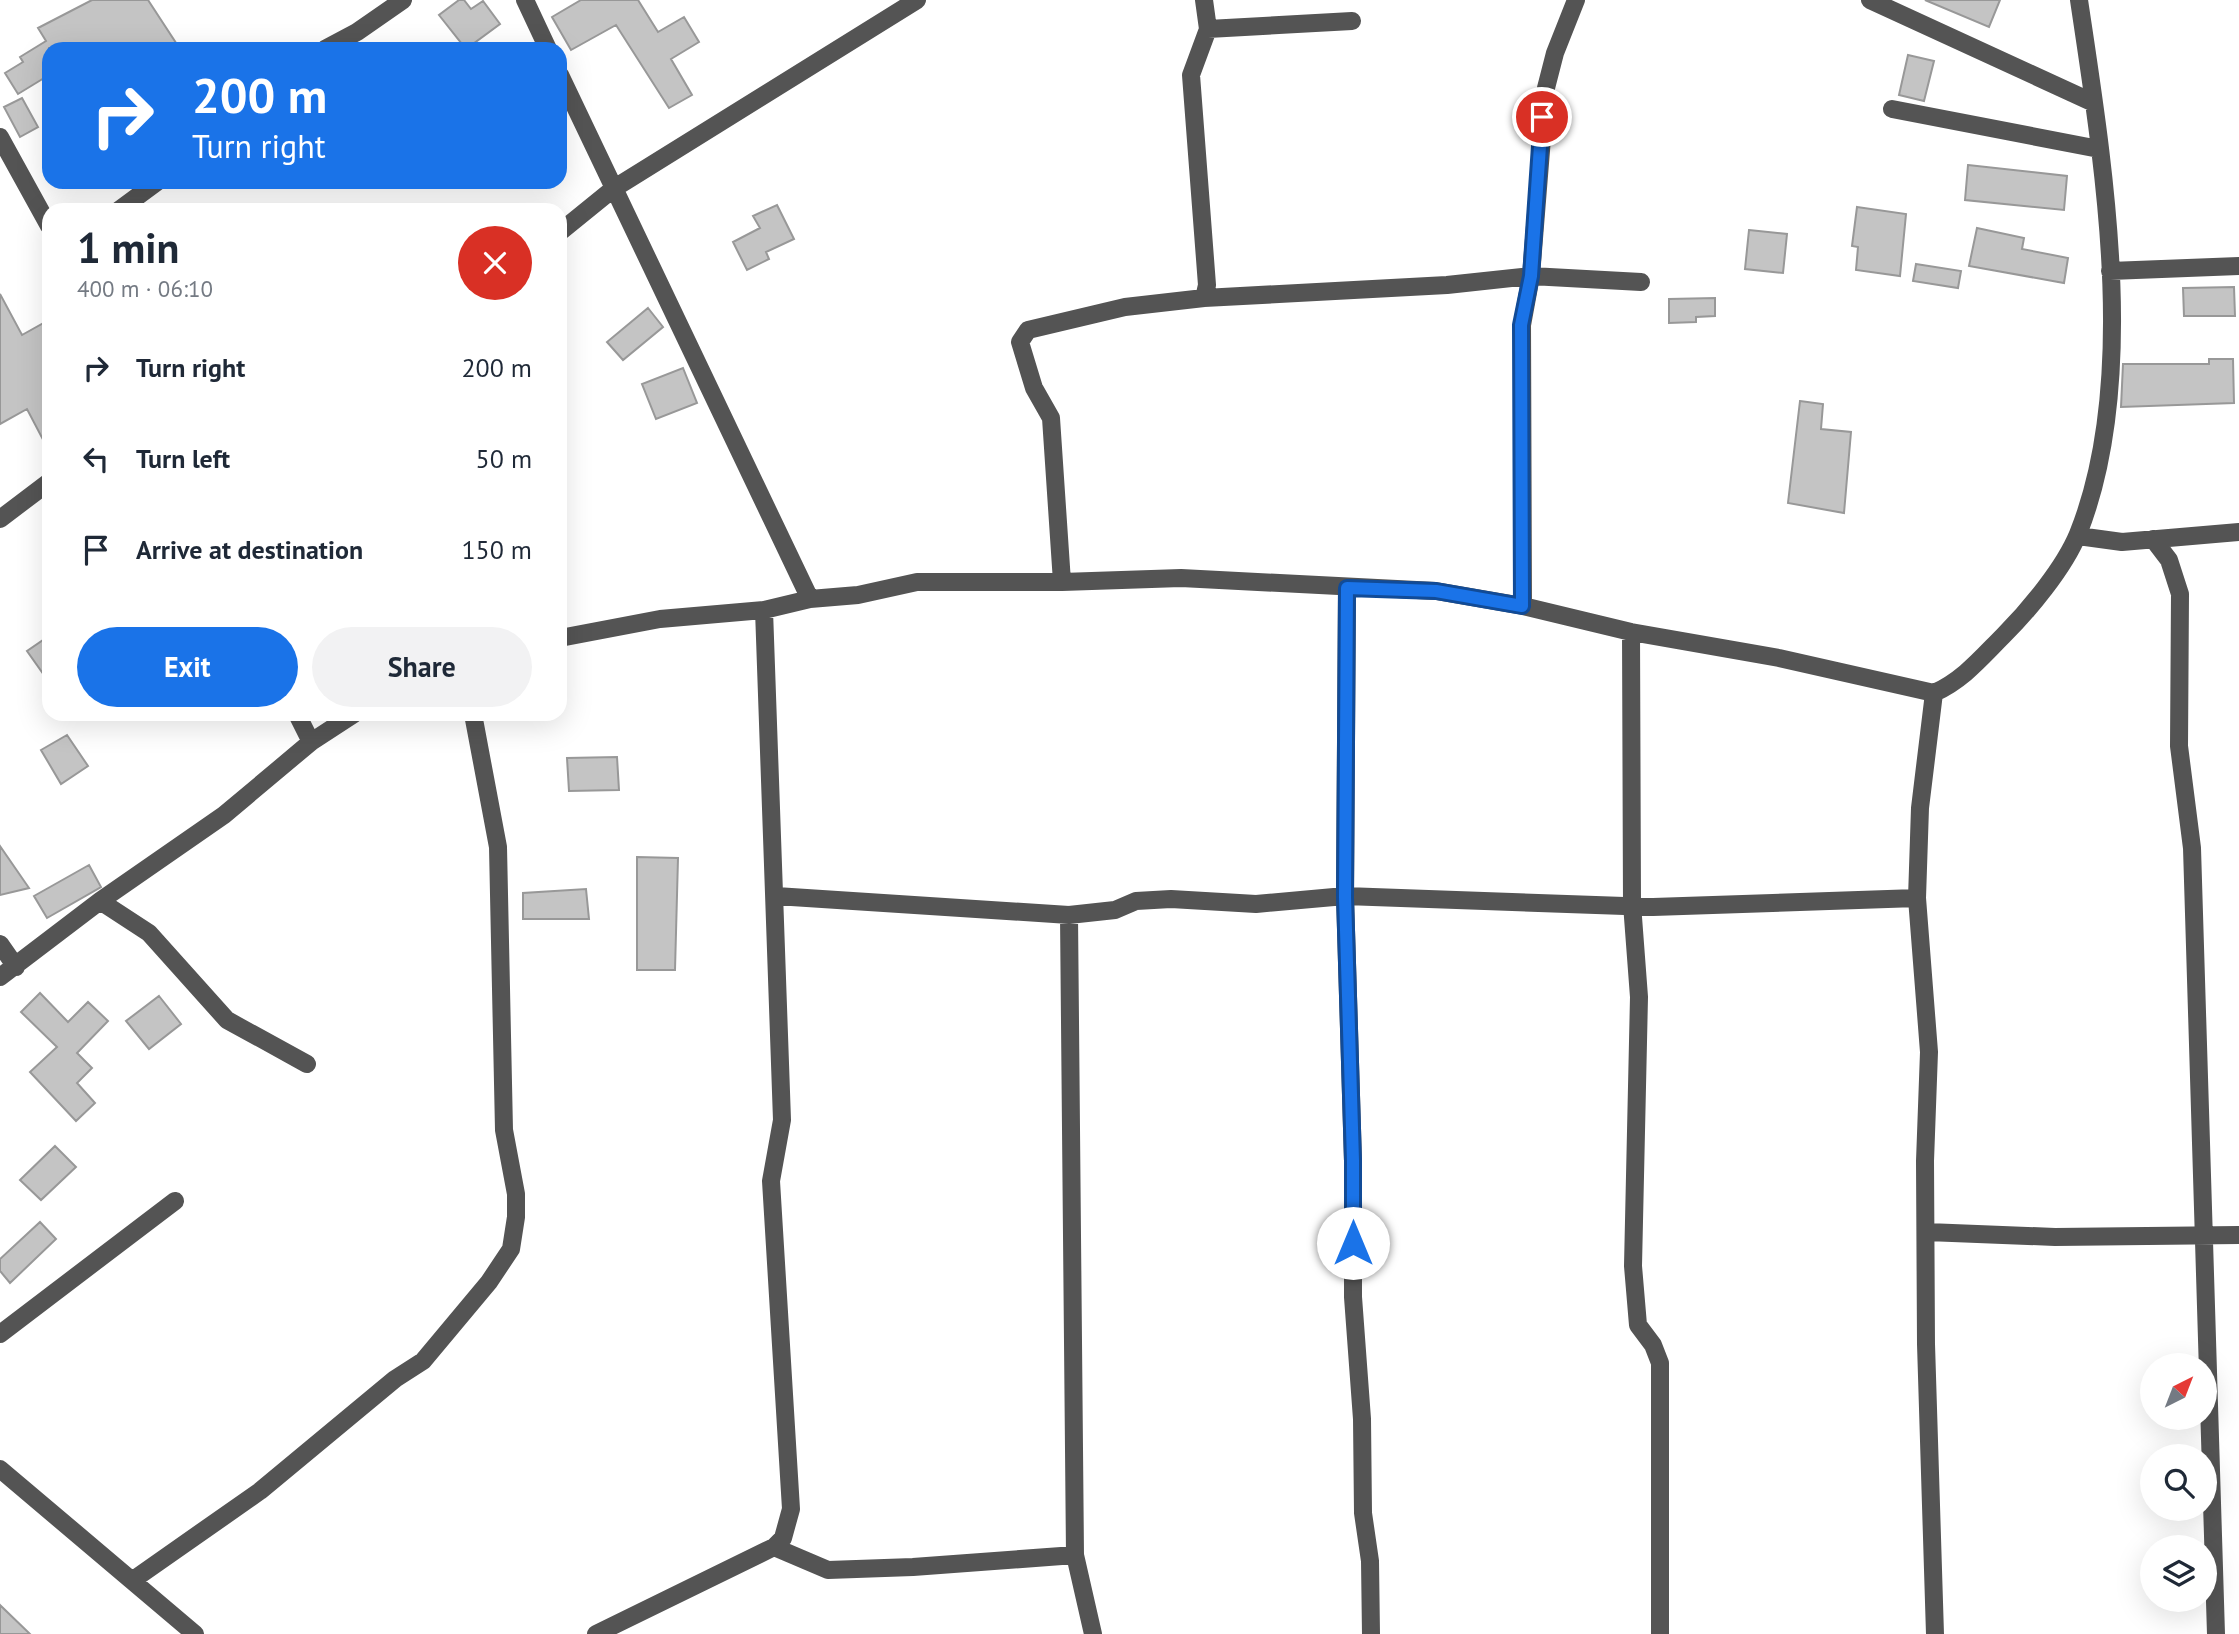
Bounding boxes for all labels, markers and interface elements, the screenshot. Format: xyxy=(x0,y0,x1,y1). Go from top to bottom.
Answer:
text: 200 m xyxy=(192,63,327,127)
icon: right xyxy=(77,70,168,161)
pin xyxy=(1512,87,1572,147)
icon: arrive xyxy=(1523,98,1561,136)
text: Turn right xyxy=(192,125,326,167)
text: 1 min xyxy=(77,220,179,275)
button: close xyxy=(458,226,532,300)
text: 400 m · 06:10 xyxy=(77,274,213,303)
icon: right xyxy=(77,349,115,387)
text: Turn right xyxy=(136,351,245,384)
text: 200 m xyxy=(461,351,532,384)
icon: left xyxy=(77,440,115,478)
text: Turn left xyxy=(136,442,230,475)
text: 50 m xyxy=(476,442,532,475)
icon: arrive xyxy=(77,531,115,569)
text: Arrive at destination xyxy=(136,533,363,566)
text: 150 m xyxy=(461,533,532,566)
button: Exit xyxy=(77,627,298,707)
button: Share xyxy=(312,627,532,707)
position arrow xyxy=(1316,1206,1390,1280)
north arrow xyxy=(2140,1353,2217,1430)
map controls xyxy=(2140,1353,2217,1612)
button: search xyxy=(2140,1444,2217,1521)
button: layers xyxy=(2140,1535,2217,1612)

